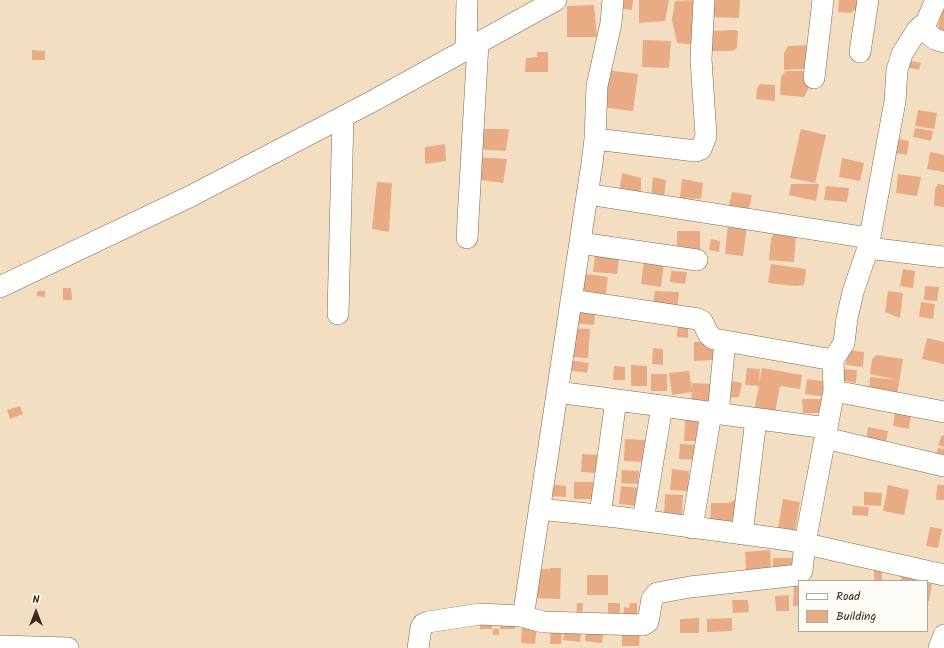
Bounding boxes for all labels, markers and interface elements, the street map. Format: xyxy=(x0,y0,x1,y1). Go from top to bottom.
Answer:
legend xyxy=(798,580,928,632)
text: Road xyxy=(836,587,860,606)
text: N xyxy=(33,591,39,609)
north arrow xyxy=(16,592,56,632)
text: Building xyxy=(836,607,876,626)

